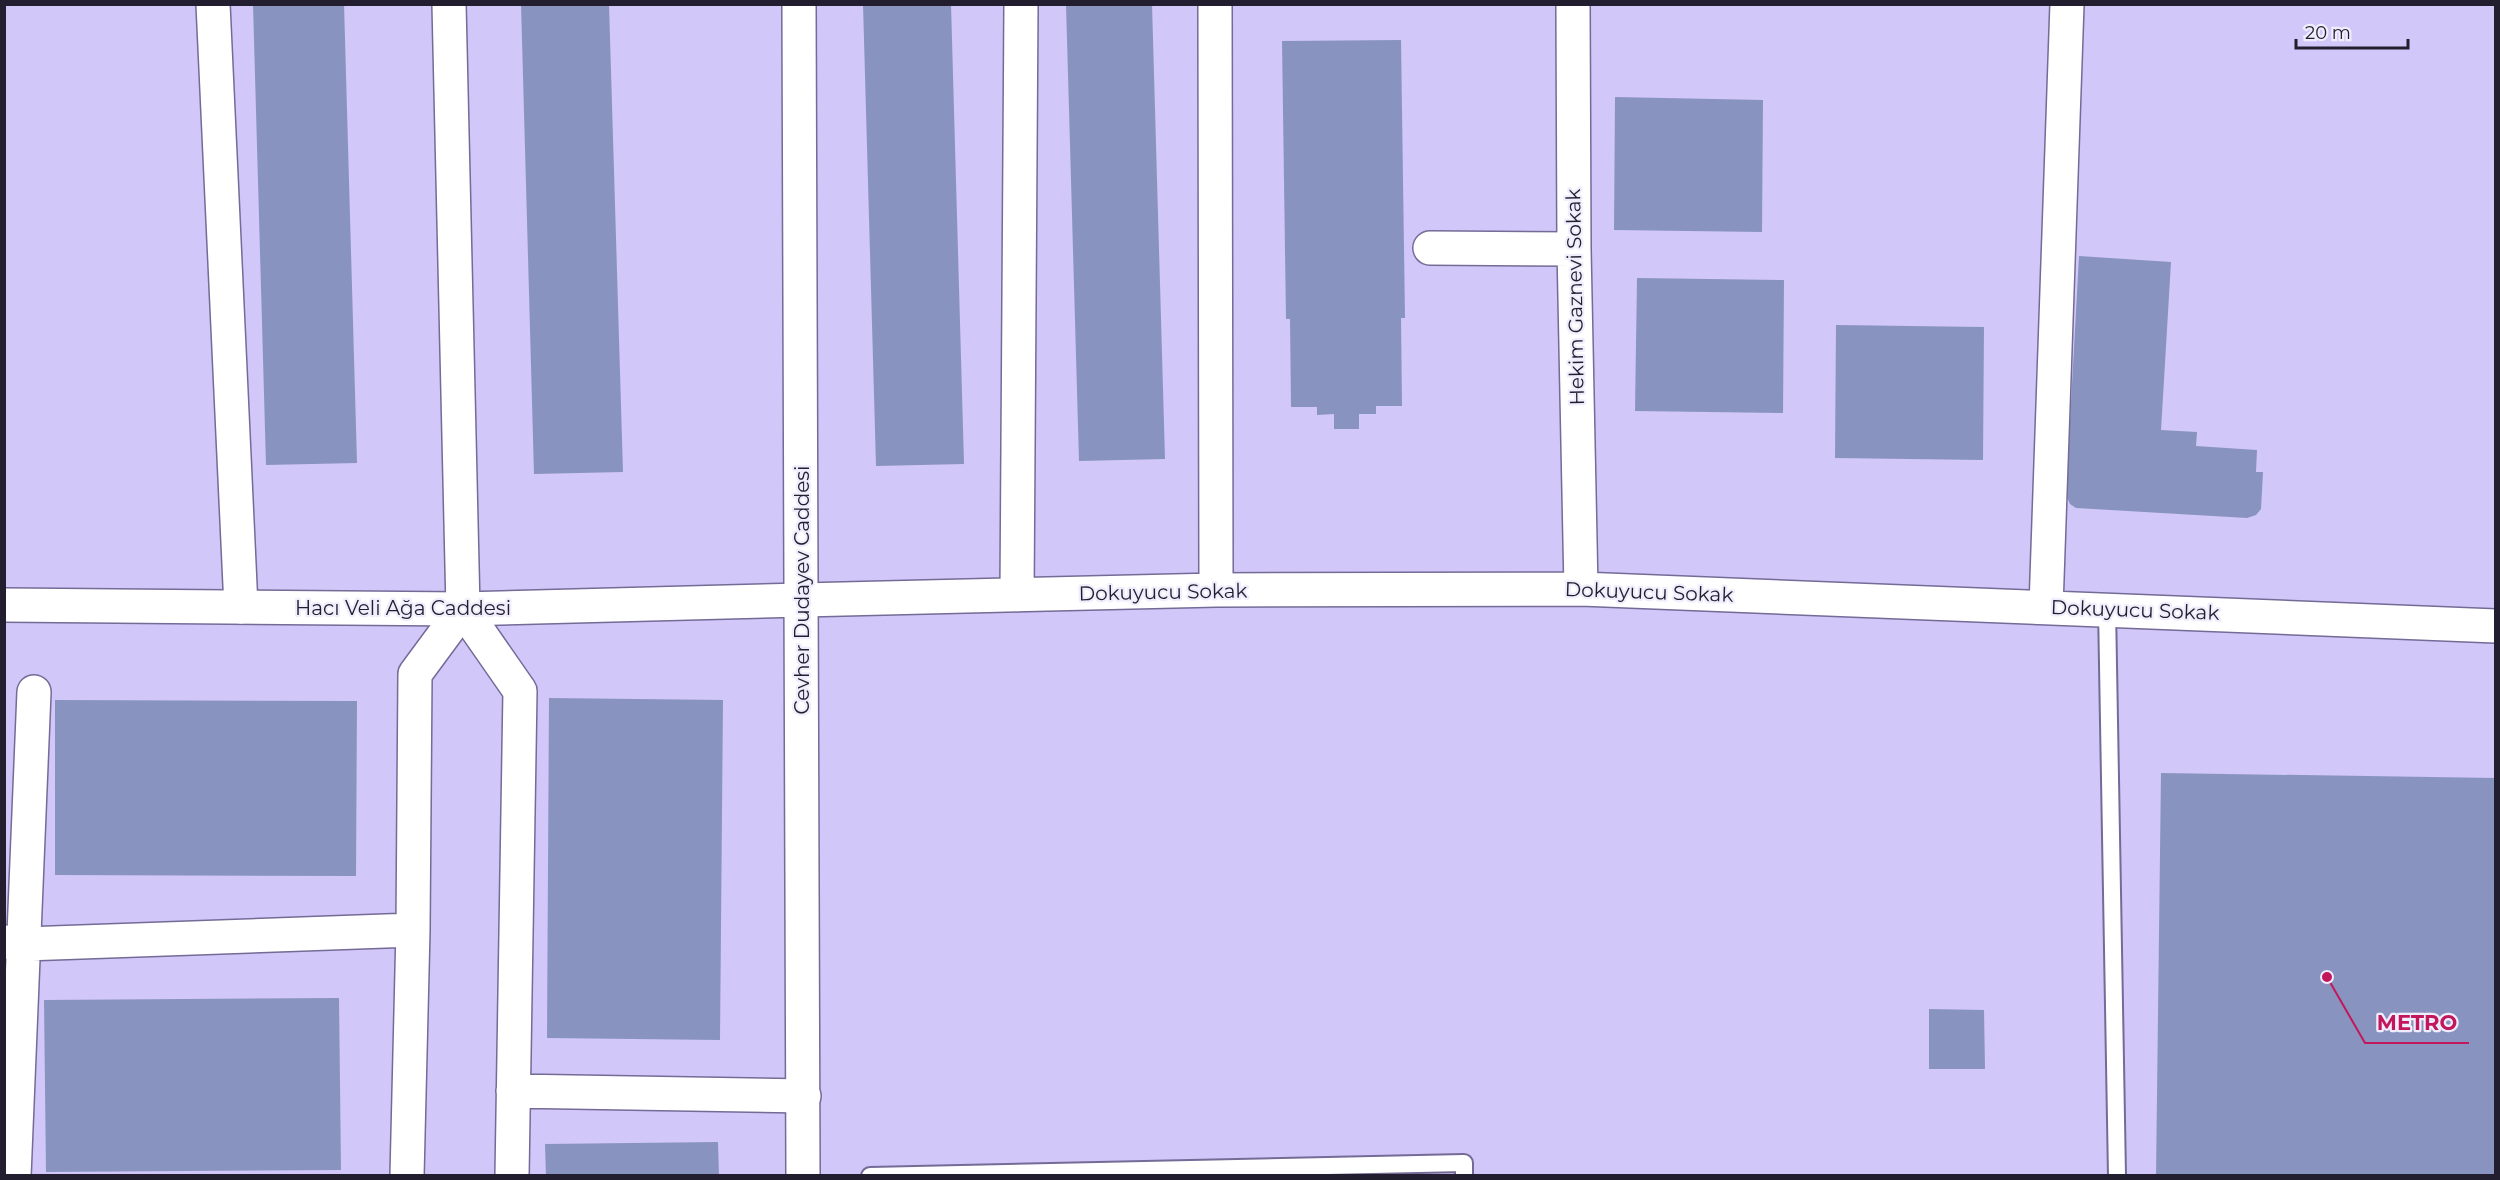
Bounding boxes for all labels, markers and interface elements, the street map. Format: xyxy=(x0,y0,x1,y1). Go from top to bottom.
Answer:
scale bar xyxy=(2296,12,2408,50)
text: 20 m xyxy=(2305,22,2351,44)
street label: Hekim Gaznevi Sokak xyxy=(1561,188,1589,406)
street label: Cevher Dudayev Caddesi xyxy=(790,466,814,714)
street label: Dokuyucu Sokak xyxy=(1564,577,1734,607)
street label: Dokuyucu Sokak xyxy=(1078,579,1248,605)
street label: Dokuyucu Sokak xyxy=(2050,595,2220,625)
street label: Hacı Veli Ağa Caddesi xyxy=(295,596,511,620)
callout: METRO xyxy=(2365,1004,2469,1043)
text: METRO xyxy=(2377,1010,2457,1035)

